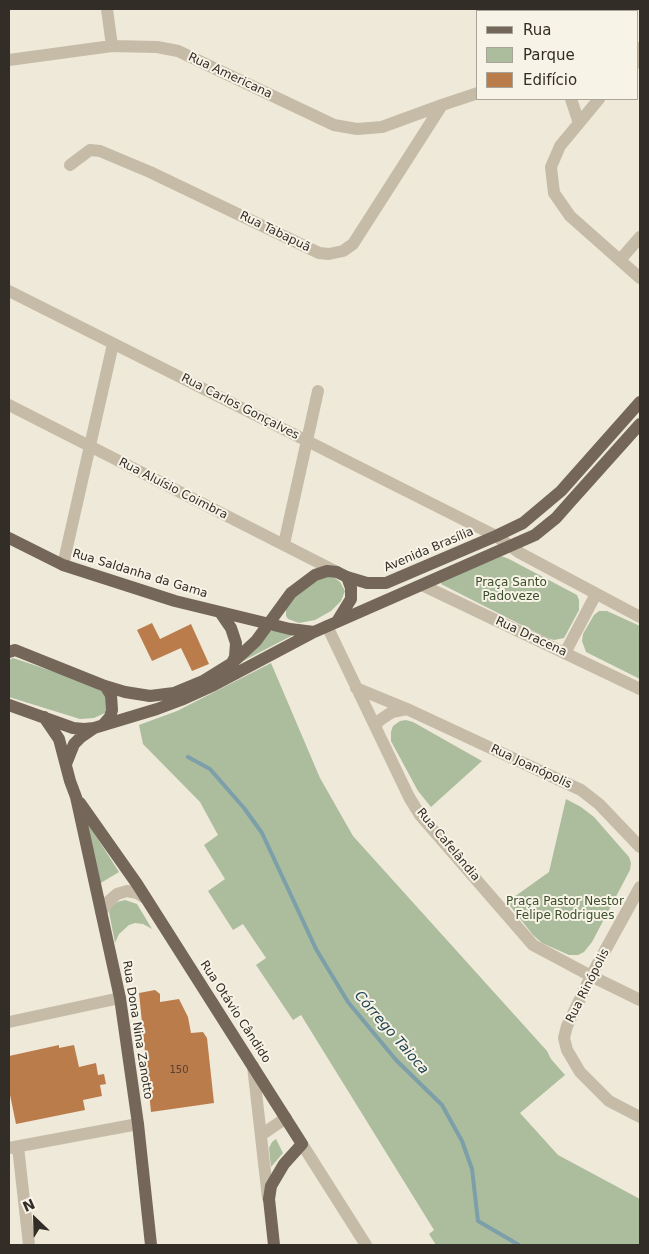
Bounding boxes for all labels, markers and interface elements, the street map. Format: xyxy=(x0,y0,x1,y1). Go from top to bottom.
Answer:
legend xyxy=(477,10,639,100)
text: Rua xyxy=(523,21,551,39)
text: Parque xyxy=(523,46,575,64)
street label: Rua Americana xyxy=(186,50,274,102)
text: Edifício xyxy=(523,71,577,89)
street label: Rua Tabapuã xyxy=(237,209,313,255)
street label: Rua Carlos Gonçalves xyxy=(179,371,301,443)
street label: Rua Aluísio Coimbra xyxy=(116,455,230,523)
street label: Avenida Brasília xyxy=(382,525,476,575)
street label: Rua Saldanha da Gama xyxy=(71,547,209,601)
park label: Praça Santo Padoveze xyxy=(475,576,547,604)
street label: Rua Dracena xyxy=(493,614,569,660)
street label: Rua Joanópolis xyxy=(488,742,574,792)
street label: Rua Cafelândia xyxy=(413,806,483,884)
park label: Praça Pastor Nestor Felipe Rodrigues xyxy=(506,895,624,923)
street label: Rua Rinópolis xyxy=(563,947,613,1025)
street label: Rua Otávio Cândido xyxy=(197,958,273,1066)
street label: Rua Dona Nina Zanotto xyxy=(119,960,155,1100)
water label: Córrego Taioca xyxy=(350,988,432,1078)
house number: 150 xyxy=(169,1064,189,1076)
north arrow xyxy=(10,1194,60,1244)
text: N xyxy=(20,1196,38,1215)

